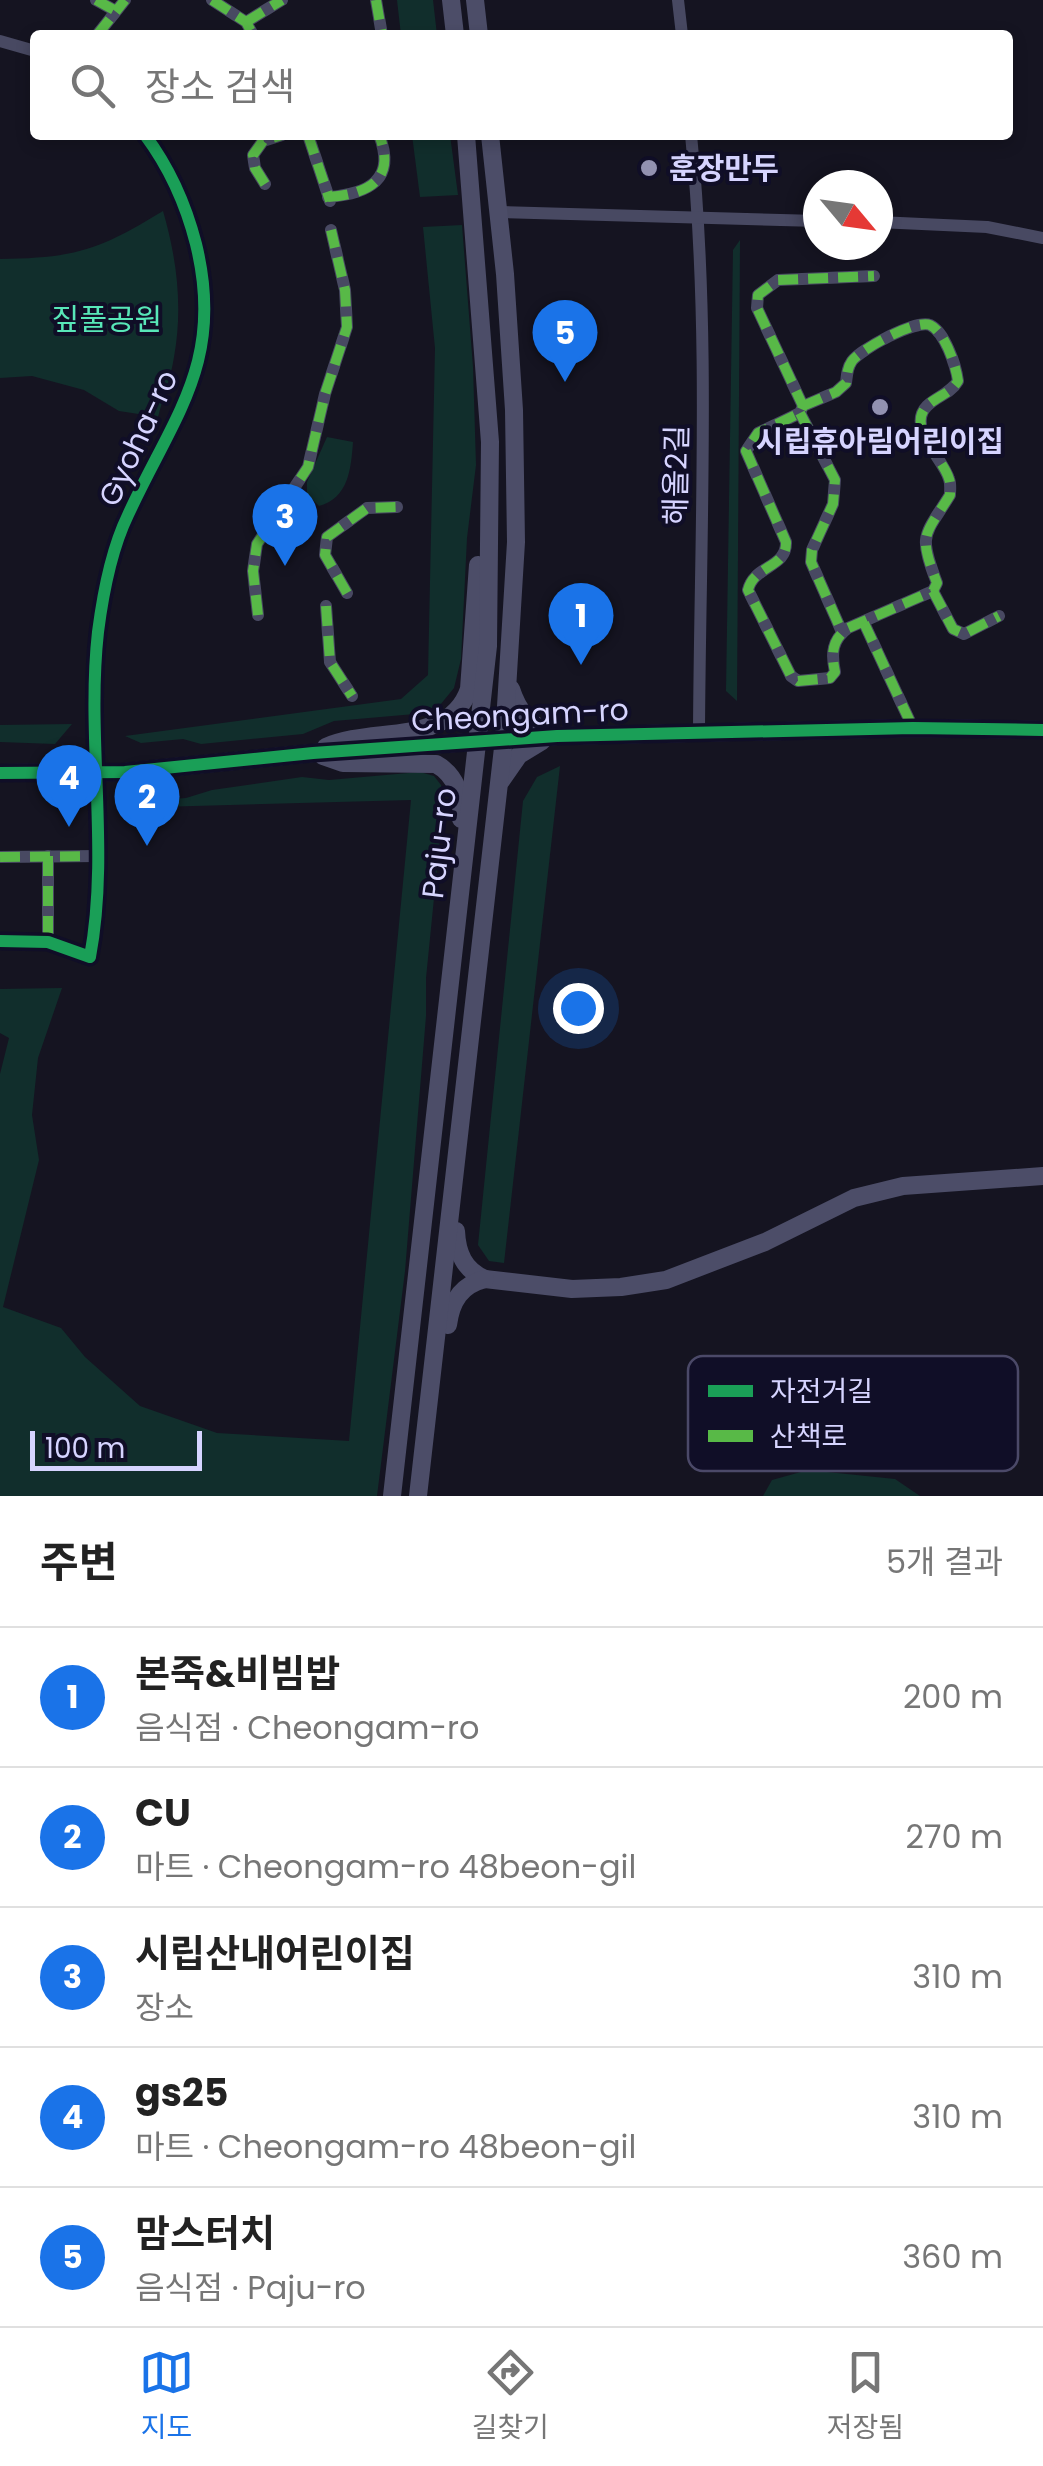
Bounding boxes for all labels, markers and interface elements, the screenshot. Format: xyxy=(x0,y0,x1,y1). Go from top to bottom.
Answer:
search box xyxy=(30,30,1013,140)
icon: search xyxy=(65,58,120,113)
text: 장소 검색 xyxy=(145,60,295,113)
place label: 훈장만두 xyxy=(669,147,779,190)
marker: 훈장만두 xyxy=(638,157,660,179)
north arrow xyxy=(803,170,893,260)
park label: 짚풀공원 xyxy=(52,298,162,341)
pin: 5 xyxy=(532,300,598,382)
street label: Gyoha-ro xyxy=(88,363,188,513)
marker: 시립휴아림어린이집 xyxy=(869,396,891,418)
place label: 시립휴아림어린이집 xyxy=(756,420,1004,463)
street label: 해올2길 xyxy=(654,425,698,525)
pin: 3 xyxy=(252,484,318,566)
pin: 1 xyxy=(548,582,614,665)
street label: Cheongam-ro xyxy=(410,688,630,742)
pin: 4 xyxy=(36,744,102,827)
pin: 2 xyxy=(114,764,180,846)
street label: Paju-ro xyxy=(411,785,467,901)
your location xyxy=(553,983,604,1034)
legend xyxy=(688,1356,1018,1471)
text: 자전거길 xyxy=(770,1372,873,1411)
text: 산책로 xyxy=(770,1417,847,1456)
scale bar xyxy=(30,1426,202,1470)
text: 100 m xyxy=(45,1429,125,1468)
text: 주변 xyxy=(40,1533,117,1592)
text: 5개 결과 xyxy=(886,1539,1003,1584)
text: 본죽&비빔밥 xyxy=(135,1647,340,1700)
text: 1 xyxy=(66,1674,79,1719)
text: 200 m xyxy=(903,1674,1003,1719)
text: 음식점 · Cheongam-ro xyxy=(135,1705,479,1750)
text: CU xyxy=(135,1786,191,1839)
text: 2 xyxy=(63,1814,82,1859)
text: 270 m xyxy=(906,1814,1003,1859)
text: 마트 · Cheongam-ro 48beon-gil xyxy=(135,1844,636,1889)
text: 시립산내어린이집 xyxy=(135,1927,415,1980)
text: 3 xyxy=(63,1954,82,1999)
text: 310 m xyxy=(912,1954,1003,1999)
text: 장소 xyxy=(135,1985,194,2030)
text: gs25 xyxy=(135,2066,228,2119)
text: 4 xyxy=(62,2094,83,2139)
text: 310 m xyxy=(912,2094,1003,2139)
text: 마트 · Cheongam-ro 48beon-gil xyxy=(135,2124,636,2169)
text: 맘스터치 xyxy=(135,2207,275,2260)
text: 5 xyxy=(62,2234,83,2279)
text: 360 m xyxy=(902,2234,1003,2279)
text: 음식점 · Paju-ro xyxy=(135,2265,366,2310)
tab: 지도 xyxy=(139,2345,194,2449)
tab: 길찾기 xyxy=(472,2345,549,2449)
tab: 저장됨 xyxy=(827,2345,904,2449)

